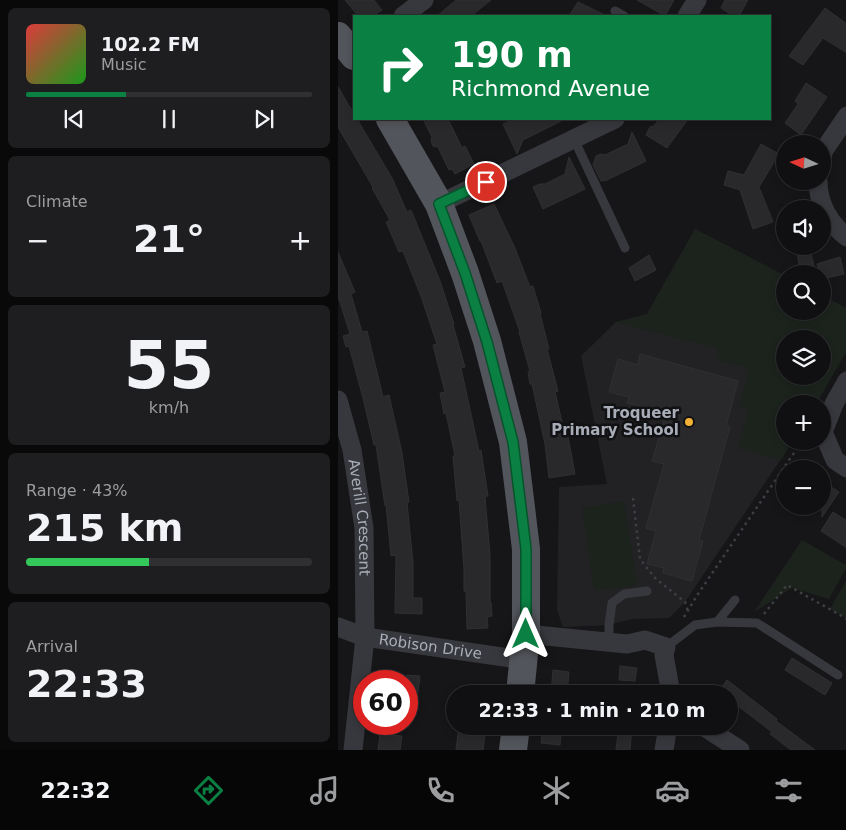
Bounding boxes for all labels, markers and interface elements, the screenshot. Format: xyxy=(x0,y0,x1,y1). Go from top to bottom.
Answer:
text: 102.2 FM xyxy=(101,33,200,55)
icon: right xyxy=(368,35,433,100)
text: 190 m xyxy=(451,35,573,75)
text: Music xyxy=(101,55,147,74)
text: Richmond Avenue xyxy=(451,76,650,101)
icon: previous xyxy=(60,105,88,133)
icon: pause xyxy=(155,105,183,133)
icon: next xyxy=(250,105,278,133)
north arrow xyxy=(776,135,830,190)
map controls xyxy=(776,135,831,515)
pin xyxy=(465,161,507,203)
icon: arrive xyxy=(472,168,500,196)
text: Climate xyxy=(26,192,88,211)
button: sound xyxy=(776,200,831,255)
text: 21° xyxy=(133,217,205,261)
text: − xyxy=(26,224,49,257)
text: + xyxy=(289,224,312,257)
button: search xyxy=(776,265,831,320)
text: 55 xyxy=(124,328,214,403)
button: layers xyxy=(776,330,831,385)
button: + xyxy=(776,395,831,450)
text: km/h xyxy=(149,398,189,417)
place label: Troqueer Primary School xyxy=(551,404,680,439)
marker: Troqueer Primary School xyxy=(683,416,695,428)
street label: Averill Crescent xyxy=(345,458,373,576)
button: − xyxy=(776,460,831,515)
text: Range · 43% xyxy=(26,481,128,500)
text: 215 km xyxy=(26,506,183,550)
position arrow xyxy=(499,607,551,659)
street label: Robison Drive xyxy=(378,630,483,663)
text: Arrival xyxy=(26,637,78,656)
text: 22:33 xyxy=(26,662,147,706)
speed limit sign: 60 xyxy=(353,670,418,735)
text: 22:33 · 1 min · 210 m xyxy=(478,699,706,721)
icon: directions xyxy=(191,773,226,808)
icon: music xyxy=(307,773,342,808)
icon: phone xyxy=(423,773,458,808)
icon: climate xyxy=(539,773,574,808)
icon: car xyxy=(655,773,690,808)
icon: filters xyxy=(771,773,806,808)
text: 22:32 xyxy=(40,778,110,803)

